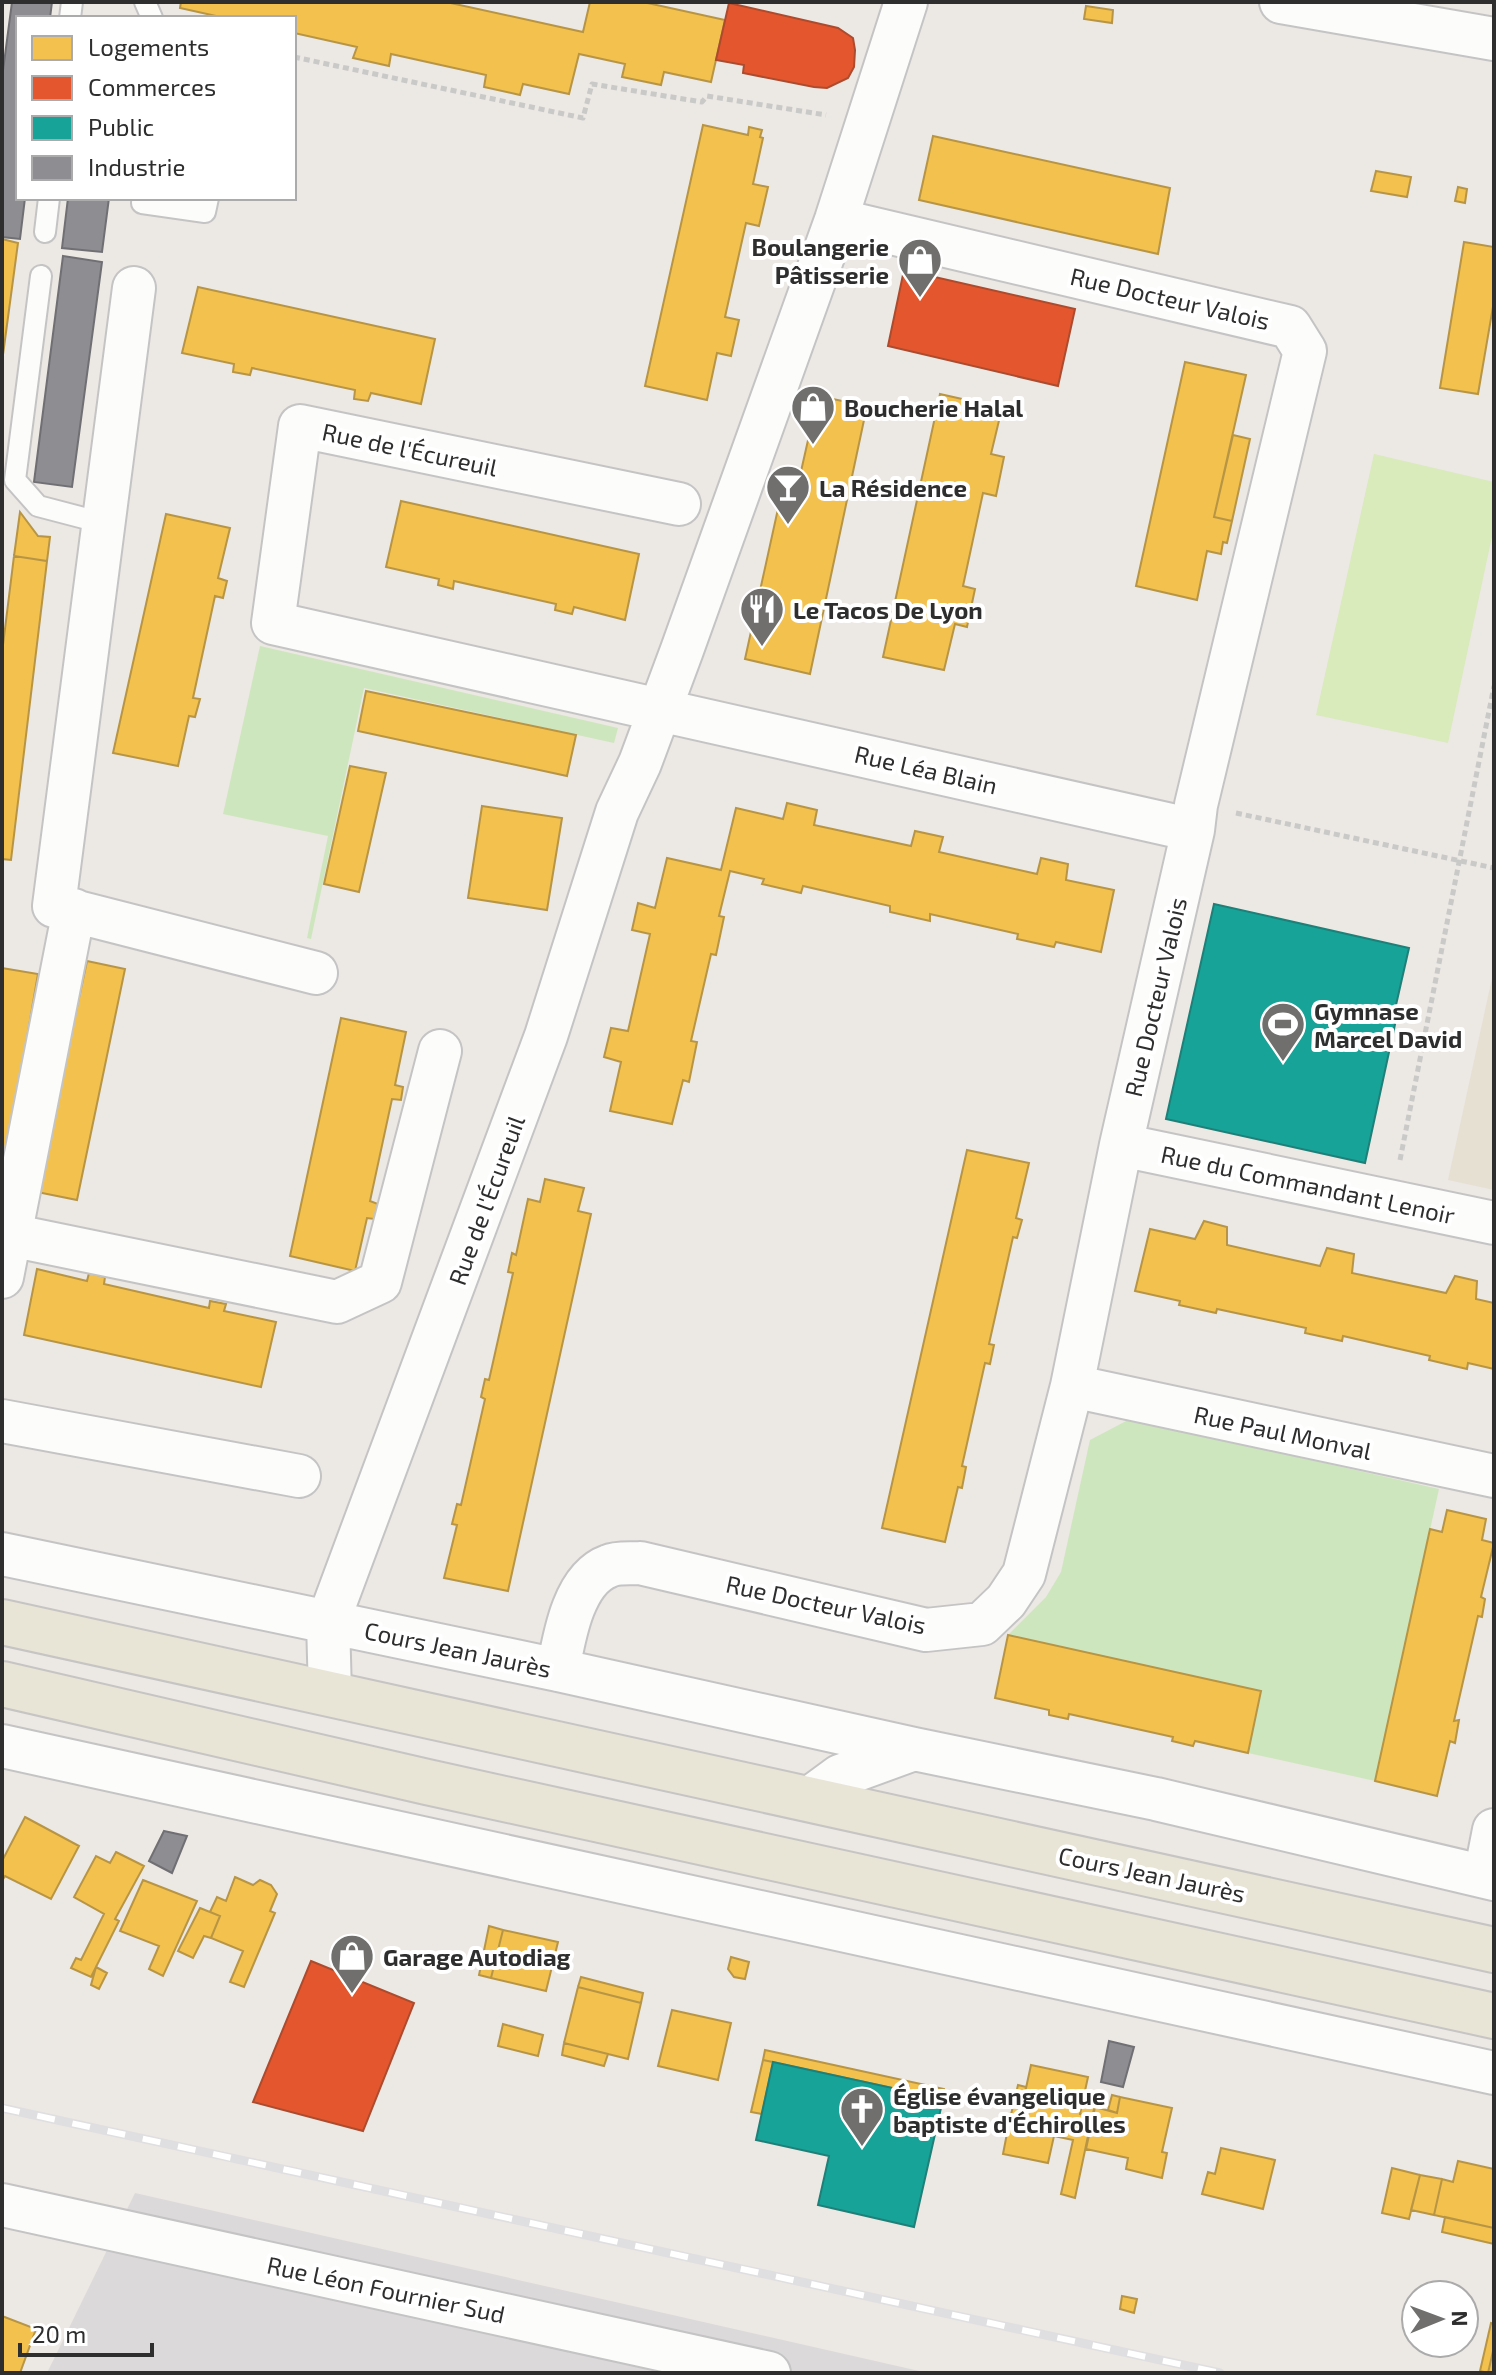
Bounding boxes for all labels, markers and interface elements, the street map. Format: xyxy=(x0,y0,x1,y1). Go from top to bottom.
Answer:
legend xyxy=(16,16,296,200)
text: Logements xyxy=(88,32,209,61)
text: Commerces xyxy=(88,72,216,101)
text: Public xyxy=(88,112,154,141)
text: Industrie xyxy=(88,152,185,181)
place label: Boulangerie Pâtisserie xyxy=(752,232,889,289)
shop icon: Boulangerie Pâtisserie xyxy=(896,236,944,299)
street label: Rue Docteur Valois xyxy=(1068,261,1272,335)
shop icon: Boucherie Halal xyxy=(789,383,837,446)
place label: Boucherie Halal xyxy=(844,393,1023,422)
street label: Rue de l'Écureuil xyxy=(320,416,500,482)
bar icon: La Résidence xyxy=(764,463,812,526)
place label: La Résidence xyxy=(819,473,967,502)
restaurant icon: Le Tacos De Lyon xyxy=(738,585,786,648)
place label: Le Tacos De Lyon xyxy=(793,595,983,624)
street label: Rue Léa Blain xyxy=(852,739,1000,799)
street label: Rue Docteur Valois xyxy=(1118,895,1192,1099)
place label: Gymnase Marcel David xyxy=(1314,996,1462,1053)
sports icon: Gymnase Marcel David xyxy=(1259,1000,1307,1063)
street label: Rue de l'Écureuil xyxy=(442,1111,530,1289)
street label: Rue du Commandant Lenoir xyxy=(1158,1139,1458,1229)
street label: Rue Paul Monval xyxy=(1191,1399,1375,1465)
street label: Rue Docteur Valois xyxy=(723,1569,929,1639)
street label: Cours Jean Jaurès xyxy=(362,1615,554,1683)
street label: Cours Jean Jaurès xyxy=(1056,1840,1248,1908)
shop icon: Garage Autodiag xyxy=(328,1932,376,1995)
place label: Garage Autodiag xyxy=(383,1942,571,1971)
place label: Église évangelique baptiste d'Échirolles xyxy=(893,2081,1126,2138)
church icon: Église évangelique baptiste d'Échirolles xyxy=(838,2085,886,2148)
street label: Rue Léon Fournier Sud xyxy=(264,2250,508,2328)
north arrow xyxy=(1400,2279,1480,2359)
scale bar xyxy=(20,2307,152,2357)
text: N xyxy=(1448,2310,1474,2327)
text: 20 m xyxy=(32,2319,86,2348)

